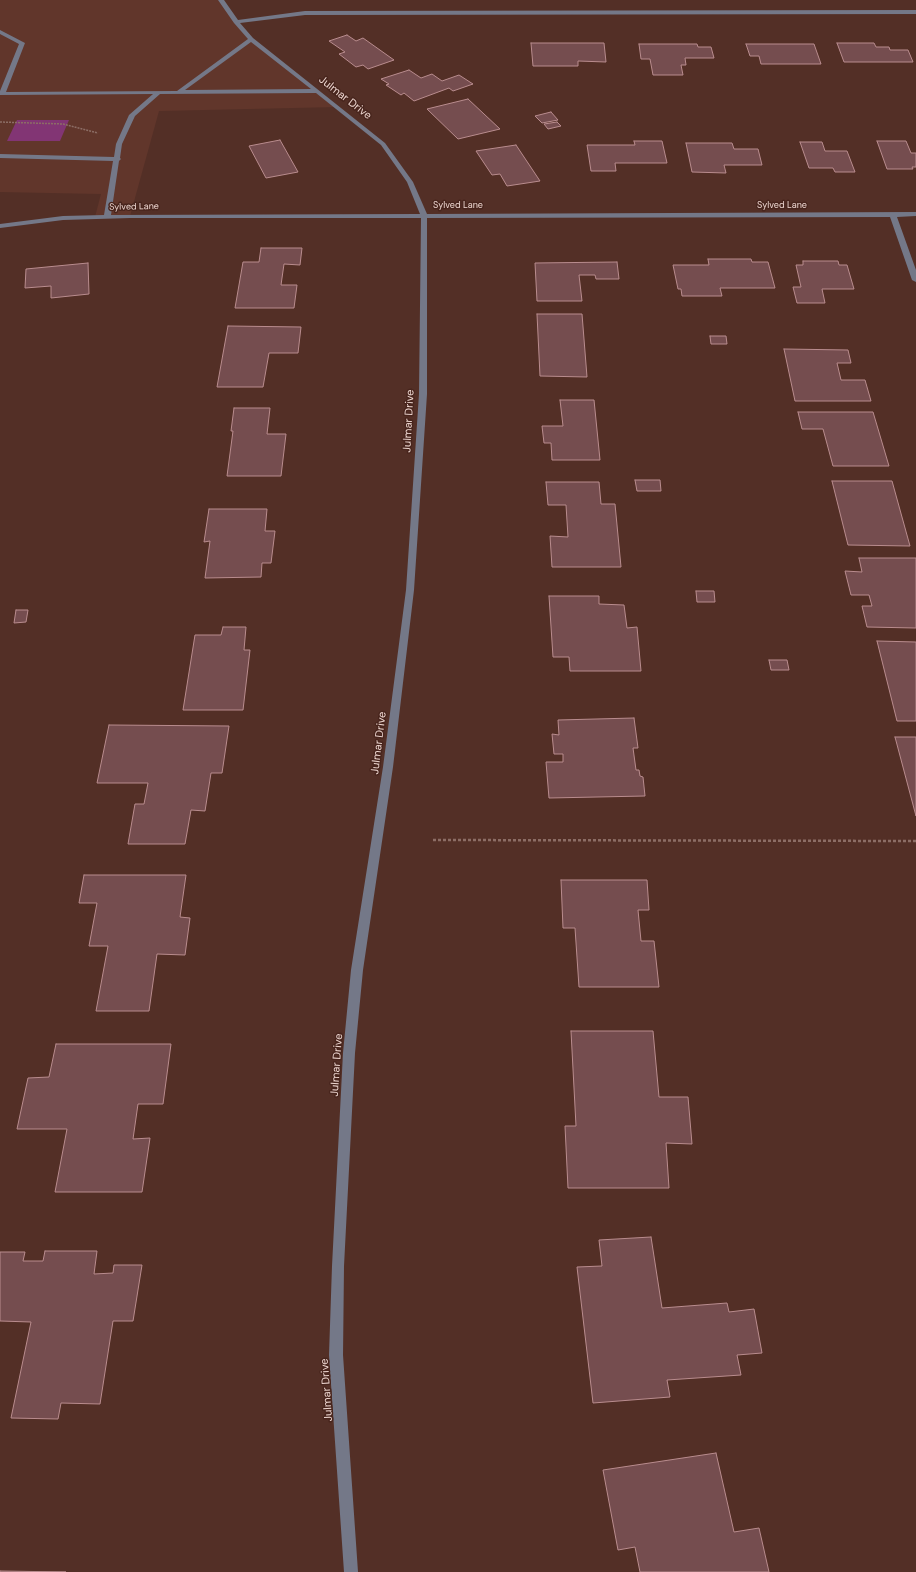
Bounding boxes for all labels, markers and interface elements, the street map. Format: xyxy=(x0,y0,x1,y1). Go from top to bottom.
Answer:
street label: Julmar Drive xyxy=(316,73,374,123)
street label: Sylved Lane xyxy=(109,201,159,213)
street label: Sylved Lane xyxy=(433,201,483,211)
street label: Sylved Lane xyxy=(757,201,807,211)
street label: Julmar Drive xyxy=(401,389,417,453)
street label: Julmar Drive xyxy=(369,711,389,775)
street label: Julmar Drive xyxy=(328,1033,346,1097)
street label: Julmar Drive xyxy=(318,1358,336,1422)

